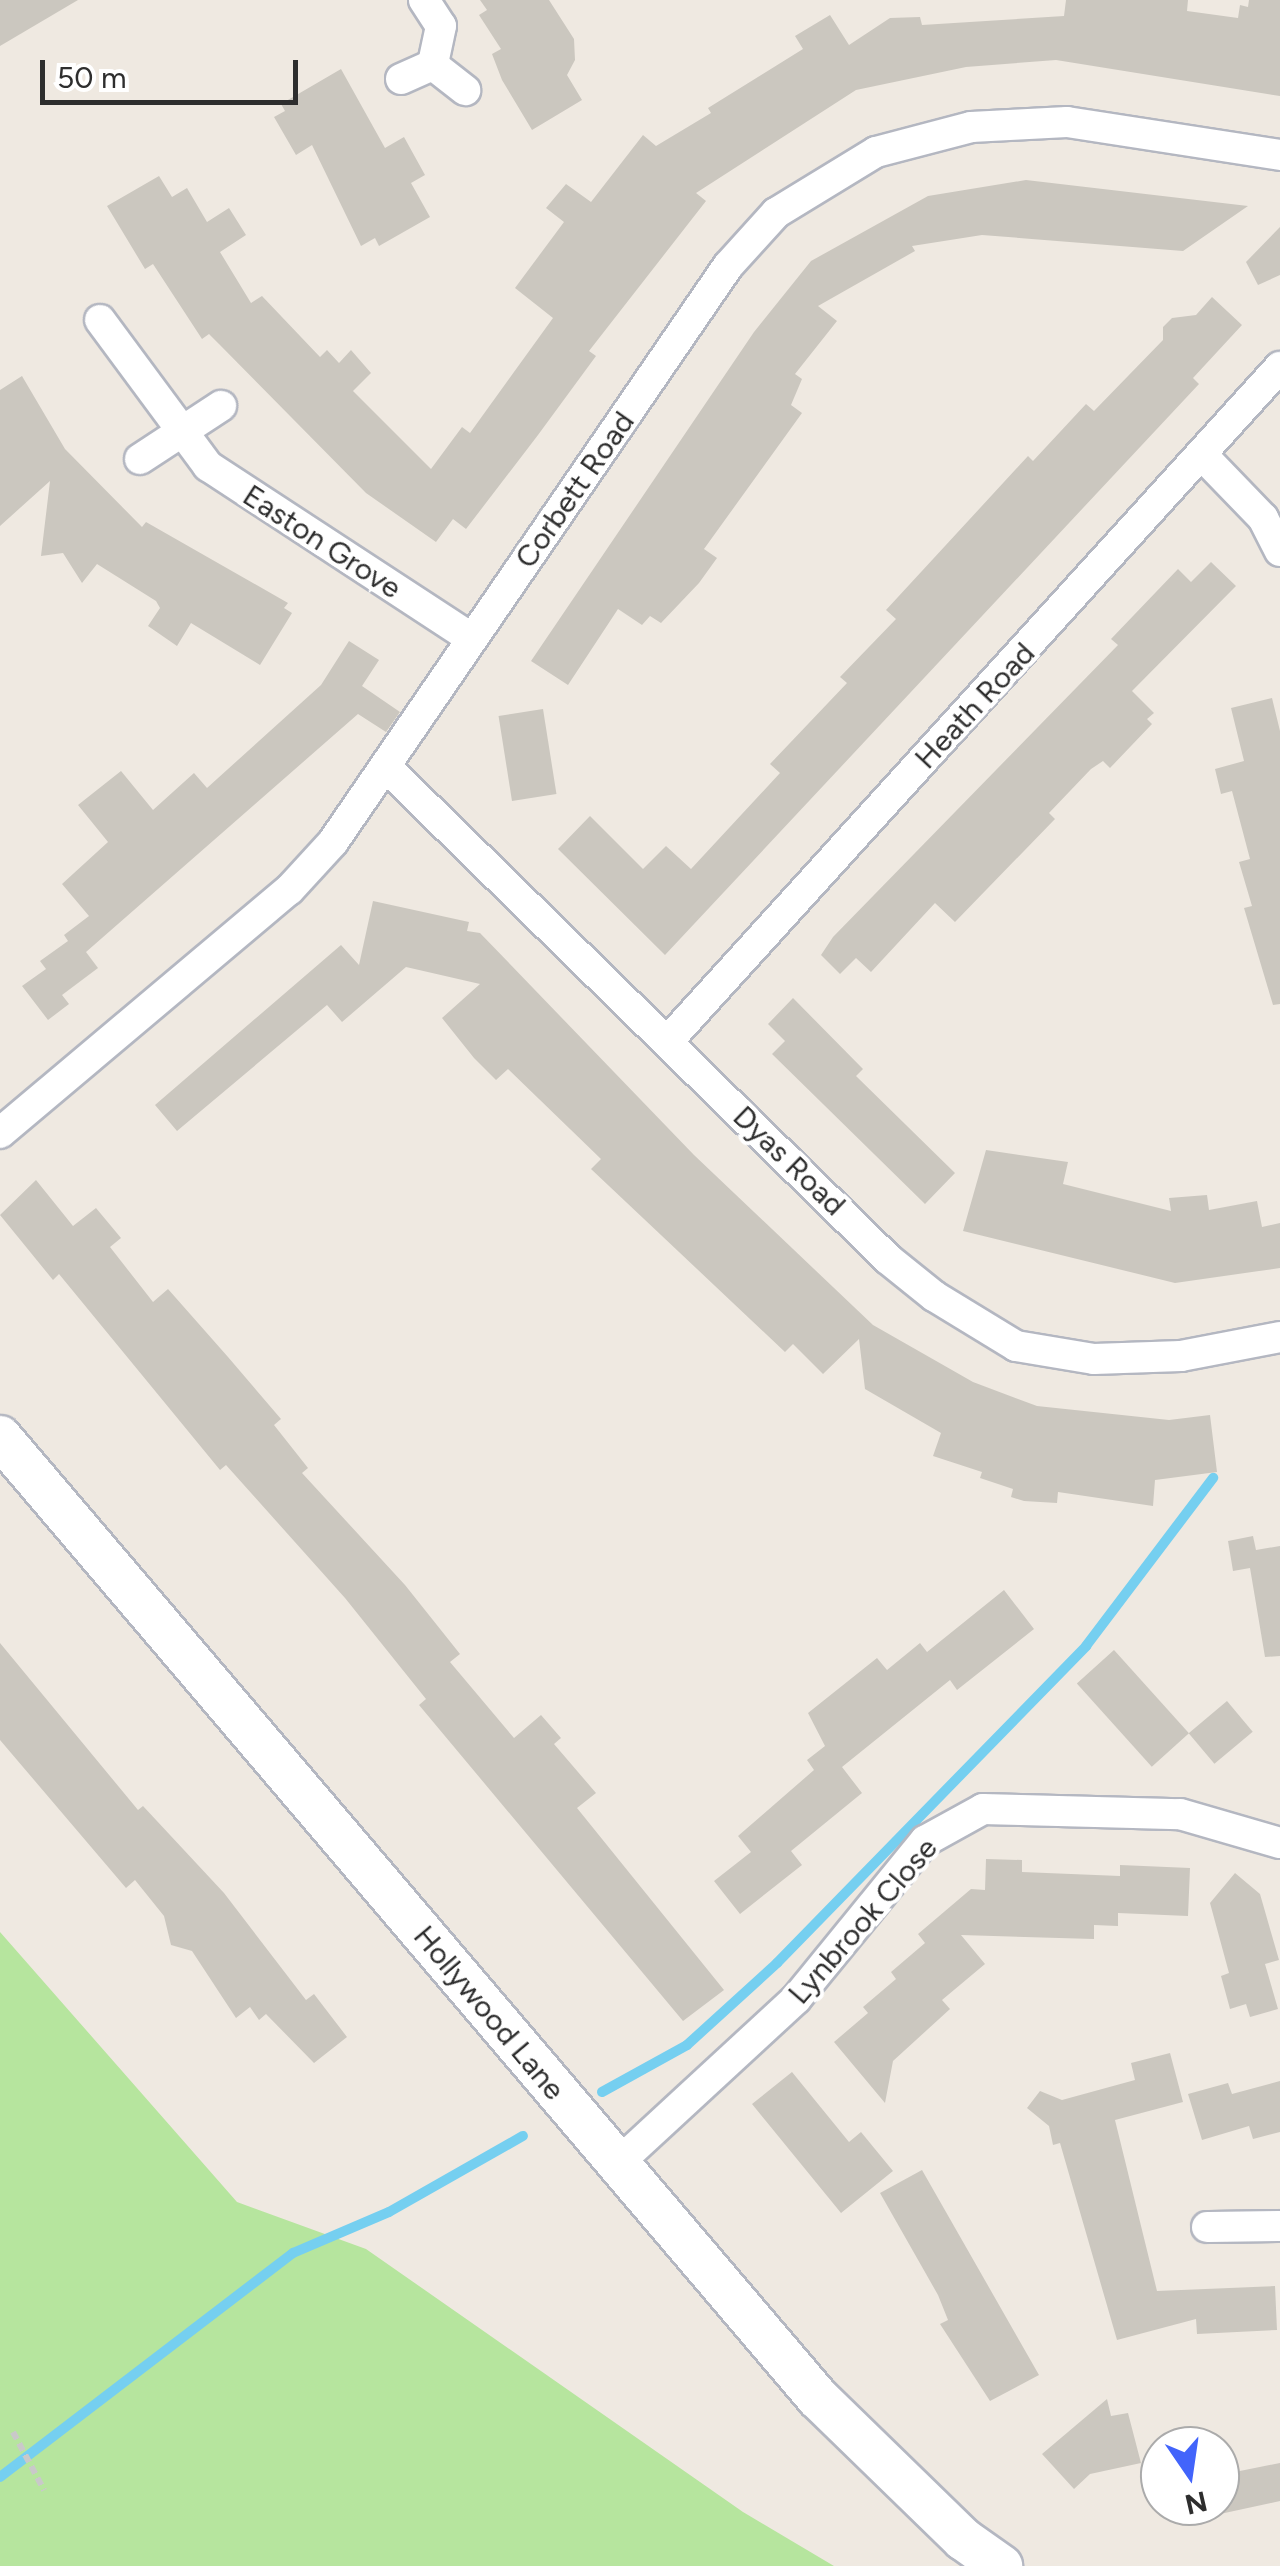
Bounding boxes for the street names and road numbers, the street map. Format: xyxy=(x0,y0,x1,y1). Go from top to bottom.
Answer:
street label: Corbett Road xyxy=(508,405,642,575)
street label: Easton Grove xyxy=(236,477,408,607)
street label: Heath Road xyxy=(908,636,1042,776)
street label: Dyas Road xyxy=(725,1099,853,1223)
street label: Lynbrook Close xyxy=(781,1831,945,2011)
street label: Hollywood Lane xyxy=(406,1919,572,2107)

